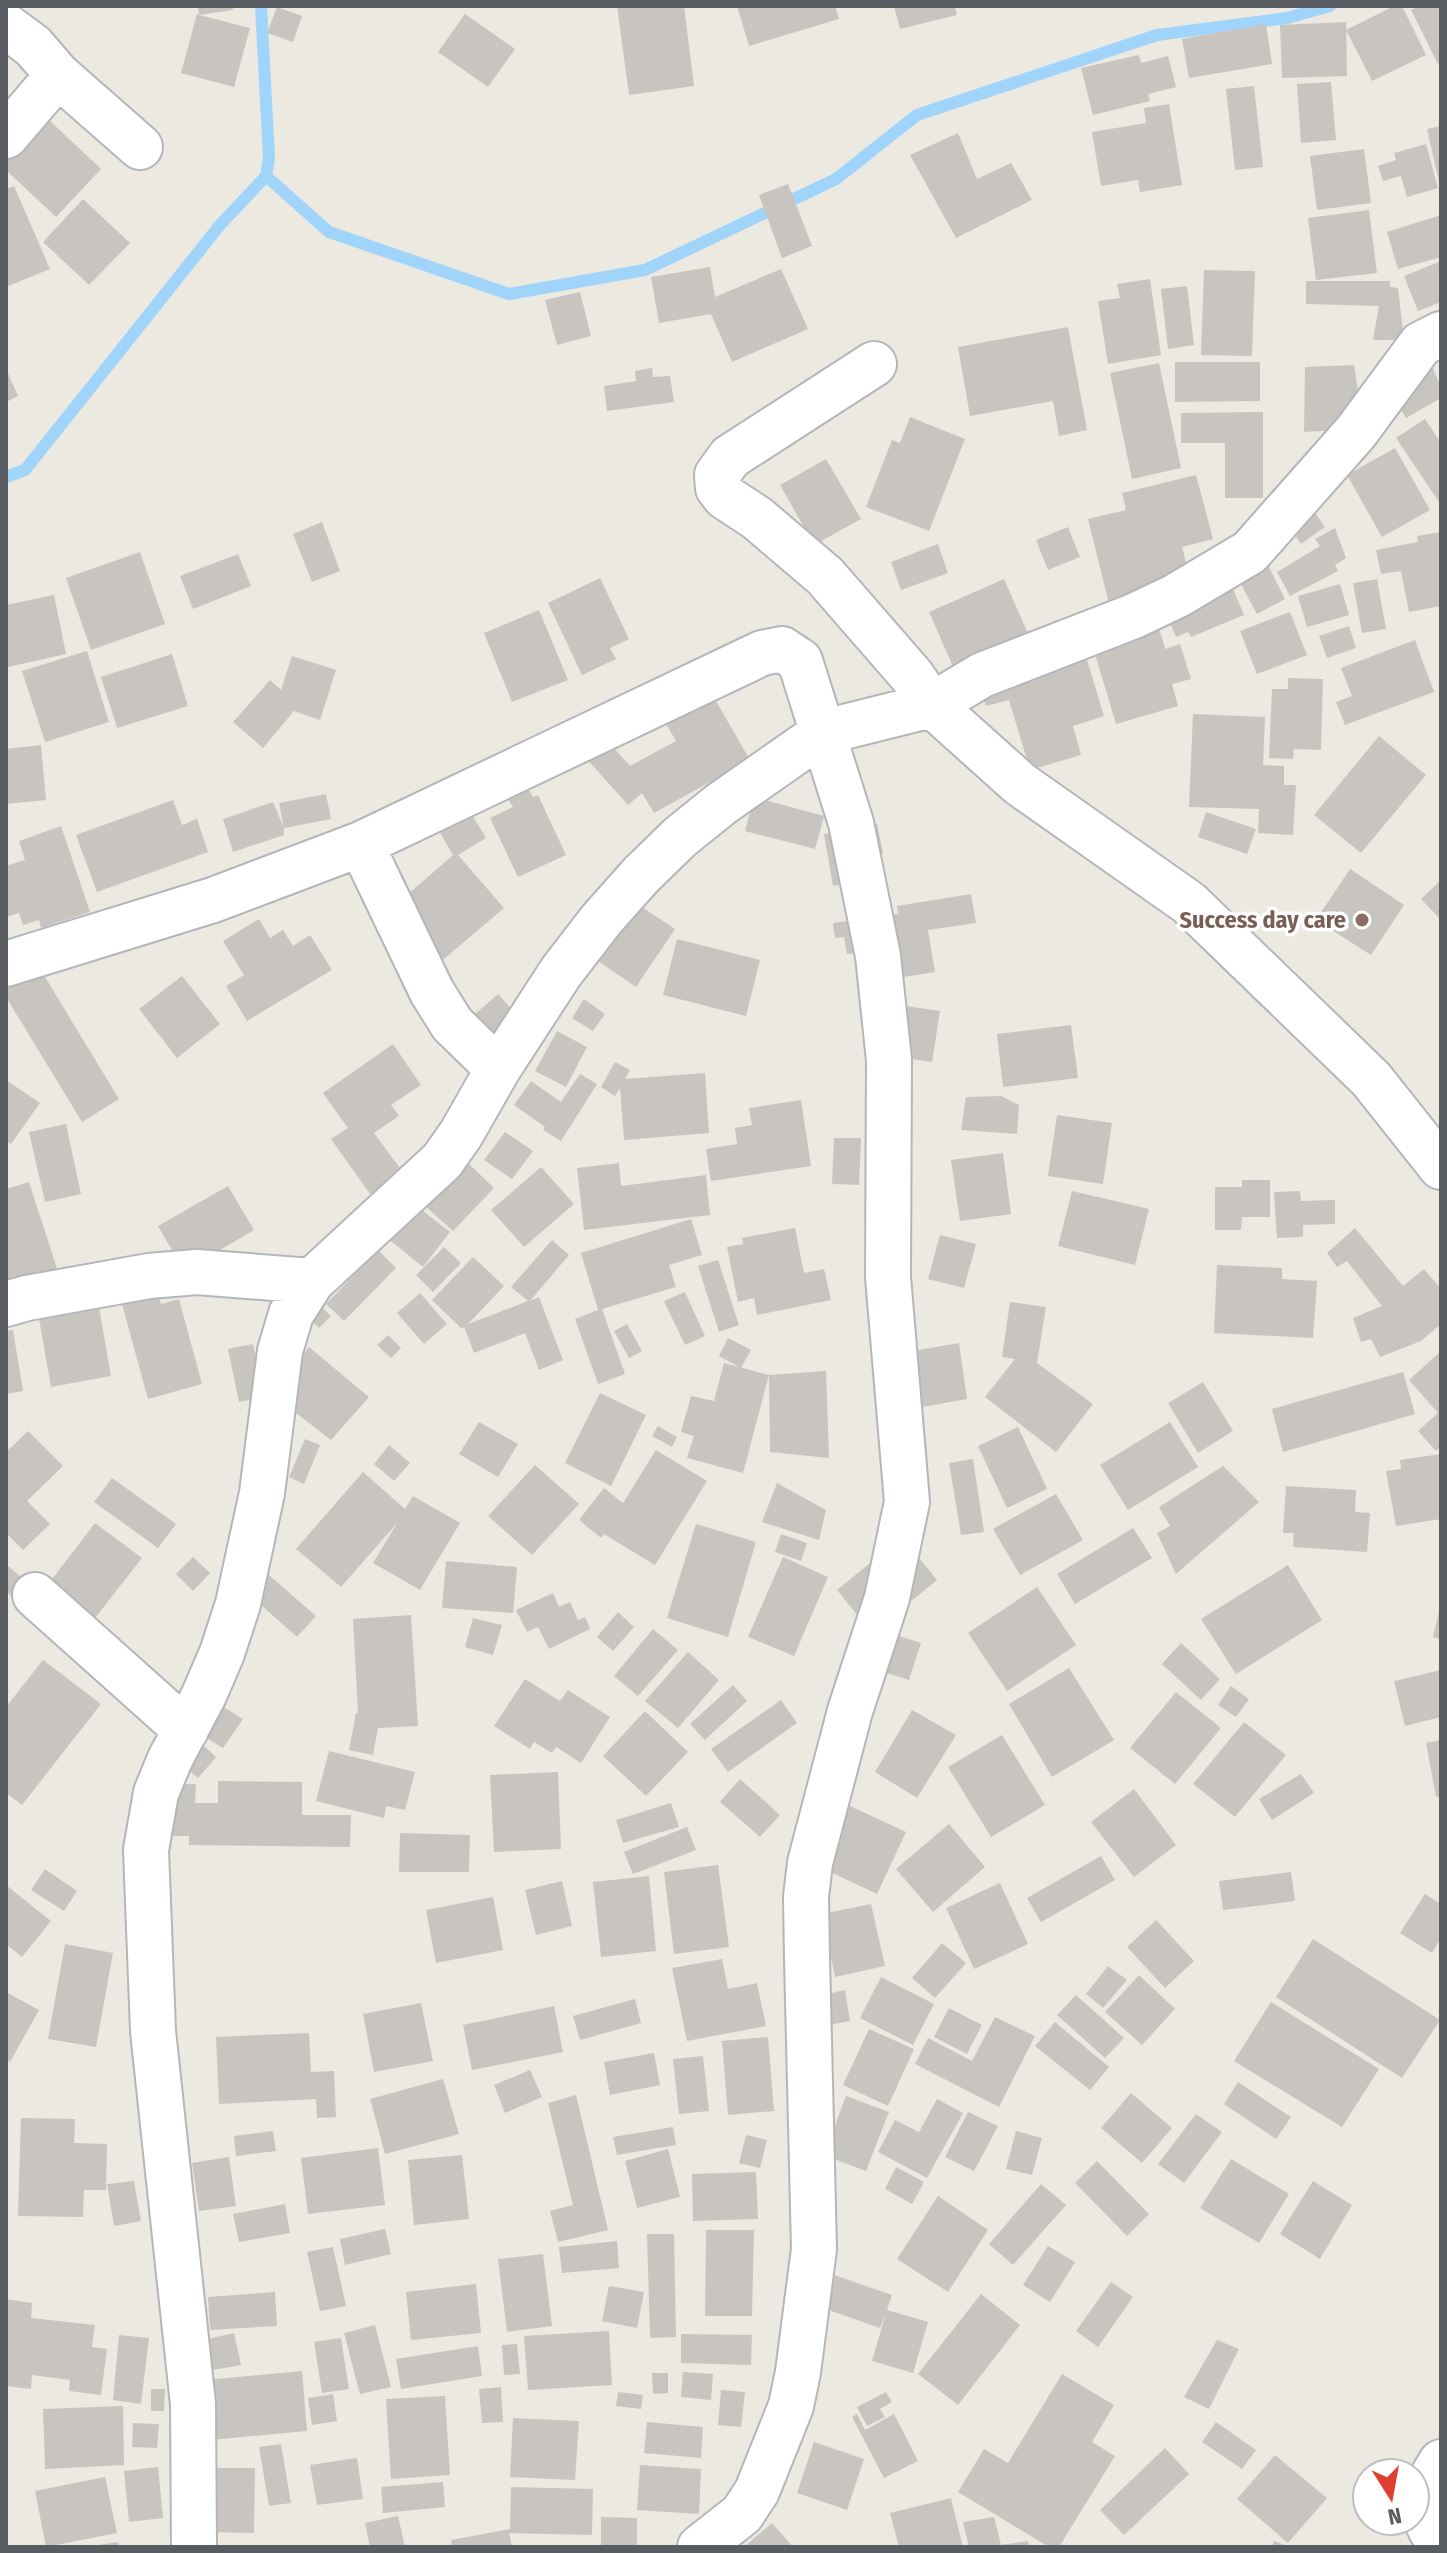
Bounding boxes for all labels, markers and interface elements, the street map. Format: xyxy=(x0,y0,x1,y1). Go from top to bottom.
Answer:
place label: Success day care xyxy=(1180,906,1346,934)
marker: Success day care xyxy=(1353,911,1371,929)
north arrow xyxy=(1351,2457,1431,2537)
text: N xyxy=(1386,2502,1404,2531)

